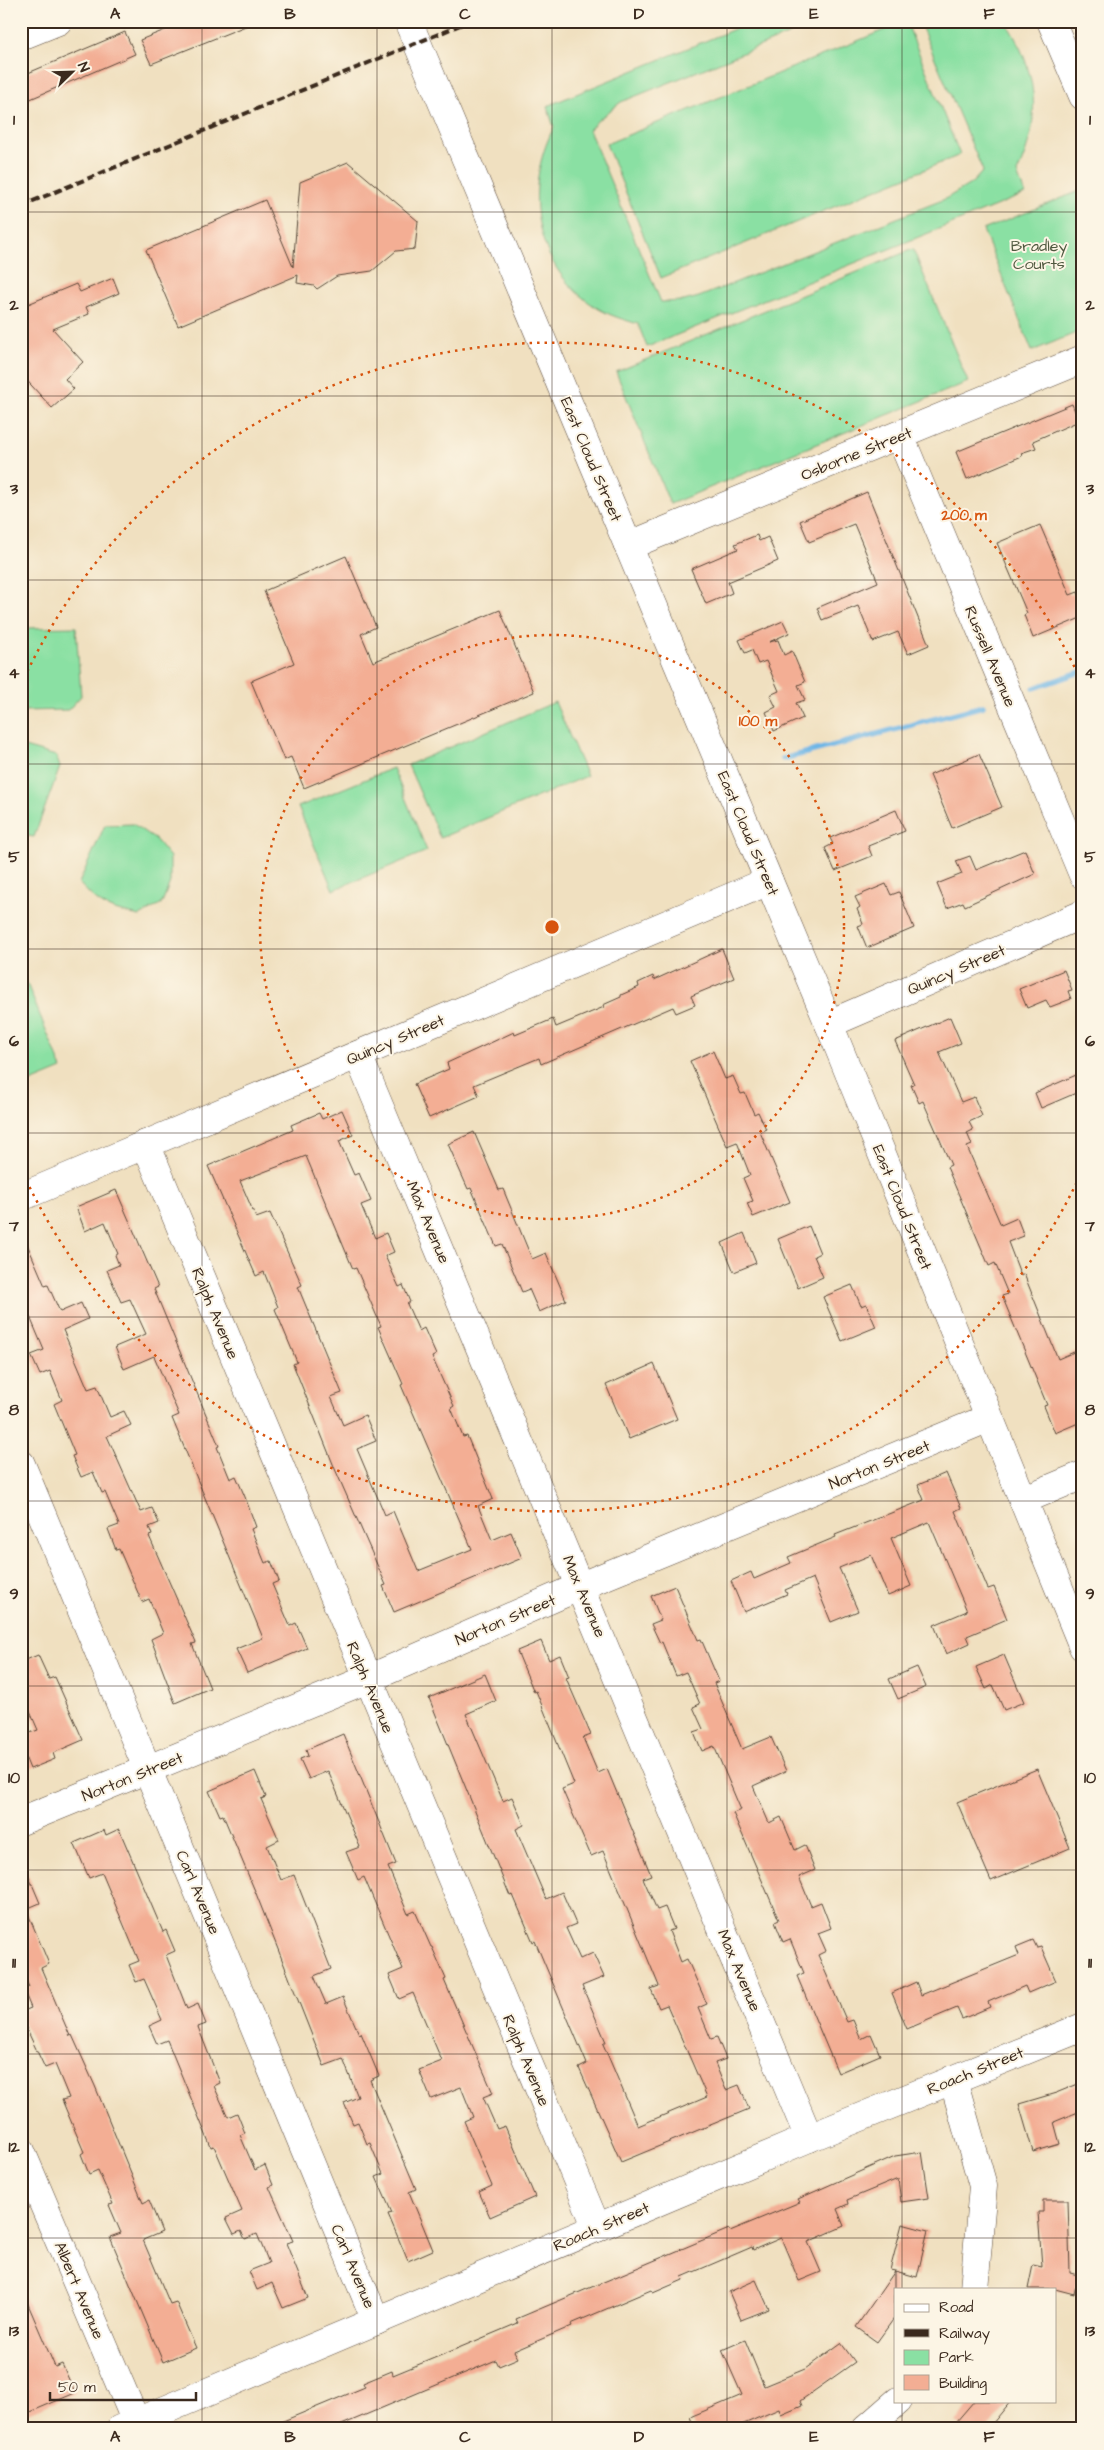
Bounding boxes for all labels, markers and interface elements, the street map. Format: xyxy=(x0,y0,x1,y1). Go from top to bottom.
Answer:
text: A xyxy=(110,3,121,25)
text: B xyxy=(284,3,296,25)
text: C xyxy=(459,3,471,25)
text: D xyxy=(634,3,645,25)
text: E xyxy=(809,3,819,25)
text: F xyxy=(983,3,995,25)
north arrow xyxy=(48,48,98,98)
text: N xyxy=(72,59,94,75)
text: 1 xyxy=(13,109,16,131)
text: 1 xyxy=(1089,109,1092,131)
park label: Bradley Courts xyxy=(1011,235,1067,275)
text: 2 xyxy=(8,294,19,316)
text: 2 xyxy=(1084,294,1095,316)
street label: East Cloud Street xyxy=(555,394,627,526)
street label: Osborne Street xyxy=(798,421,916,486)
text: 3 xyxy=(9,478,19,500)
text: 3 xyxy=(1085,478,1095,500)
text: 200 m xyxy=(940,505,987,526)
street label: Russell Avenue xyxy=(959,603,1021,711)
text: 4 xyxy=(9,662,20,684)
text: 4 xyxy=(1085,662,1096,684)
text: 100 m xyxy=(739,711,778,732)
street label: East Cloud Street xyxy=(712,768,784,900)
text: 5 xyxy=(8,846,20,868)
text: 5 xyxy=(1084,846,1096,868)
centre of rings xyxy=(543,918,561,936)
street label: Quincy Street xyxy=(904,939,1010,1001)
street label: Quincy Street xyxy=(343,1009,449,1071)
text: 6 xyxy=(9,1030,19,1052)
text: 6 xyxy=(1085,1030,1095,1052)
street label: East Cloud Street xyxy=(867,1141,937,1274)
street label: Max Avenue xyxy=(401,1178,455,1267)
text: 7 xyxy=(8,1215,19,1237)
text: 7 xyxy=(1084,1215,1095,1237)
street label: Ralph Avenue xyxy=(186,1264,244,1363)
text: 8 xyxy=(9,1399,20,1421)
text: 8 xyxy=(1085,1399,1096,1421)
street label: Norton Street xyxy=(826,1434,934,1495)
street label: Max Avenue xyxy=(557,1552,611,1641)
text: 9 xyxy=(9,1583,19,1605)
text: 9 xyxy=(1085,1583,1095,1605)
street label: Norton Street xyxy=(452,1589,559,1651)
street label: Ralph Avenue xyxy=(341,1638,399,1737)
street label: Norton Street xyxy=(79,1746,187,1807)
text: 10 xyxy=(8,1767,20,1789)
text: 10 xyxy=(1084,1767,1096,1789)
street label: Carl Avenue xyxy=(171,1847,226,1938)
street label: Max Avenue xyxy=(712,1926,766,2015)
text: 11 xyxy=(12,1952,17,1974)
text: 11 xyxy=(1088,1952,1093,1974)
street label: Ralph Avenue xyxy=(497,2011,555,2110)
street label: Roach Street xyxy=(924,2041,1027,2100)
text: 12 xyxy=(8,2136,20,2158)
text: 12 xyxy=(1084,2136,1096,2158)
street label: Roach Street xyxy=(550,2197,653,2257)
street label: Carl Avenue xyxy=(326,2221,381,2312)
street label: Albert Avenue xyxy=(49,2238,110,2343)
legend xyxy=(894,2288,1056,2402)
text: Road xyxy=(939,2297,974,2318)
text: 13 xyxy=(9,2320,20,2342)
text: 13 xyxy=(1085,2320,1096,2342)
text: Railway xyxy=(939,2323,990,2345)
text: Park xyxy=(939,2347,974,2368)
scale bar xyxy=(50,2370,196,2402)
text: Building xyxy=(939,2373,987,2395)
text: 50 m xyxy=(58,2377,96,2398)
text: A xyxy=(110,2426,121,2448)
text: B xyxy=(284,2426,296,2448)
text: C xyxy=(459,2426,471,2448)
text: D xyxy=(634,2426,645,2448)
text: E xyxy=(809,2426,819,2448)
text: F xyxy=(983,2426,995,2448)

